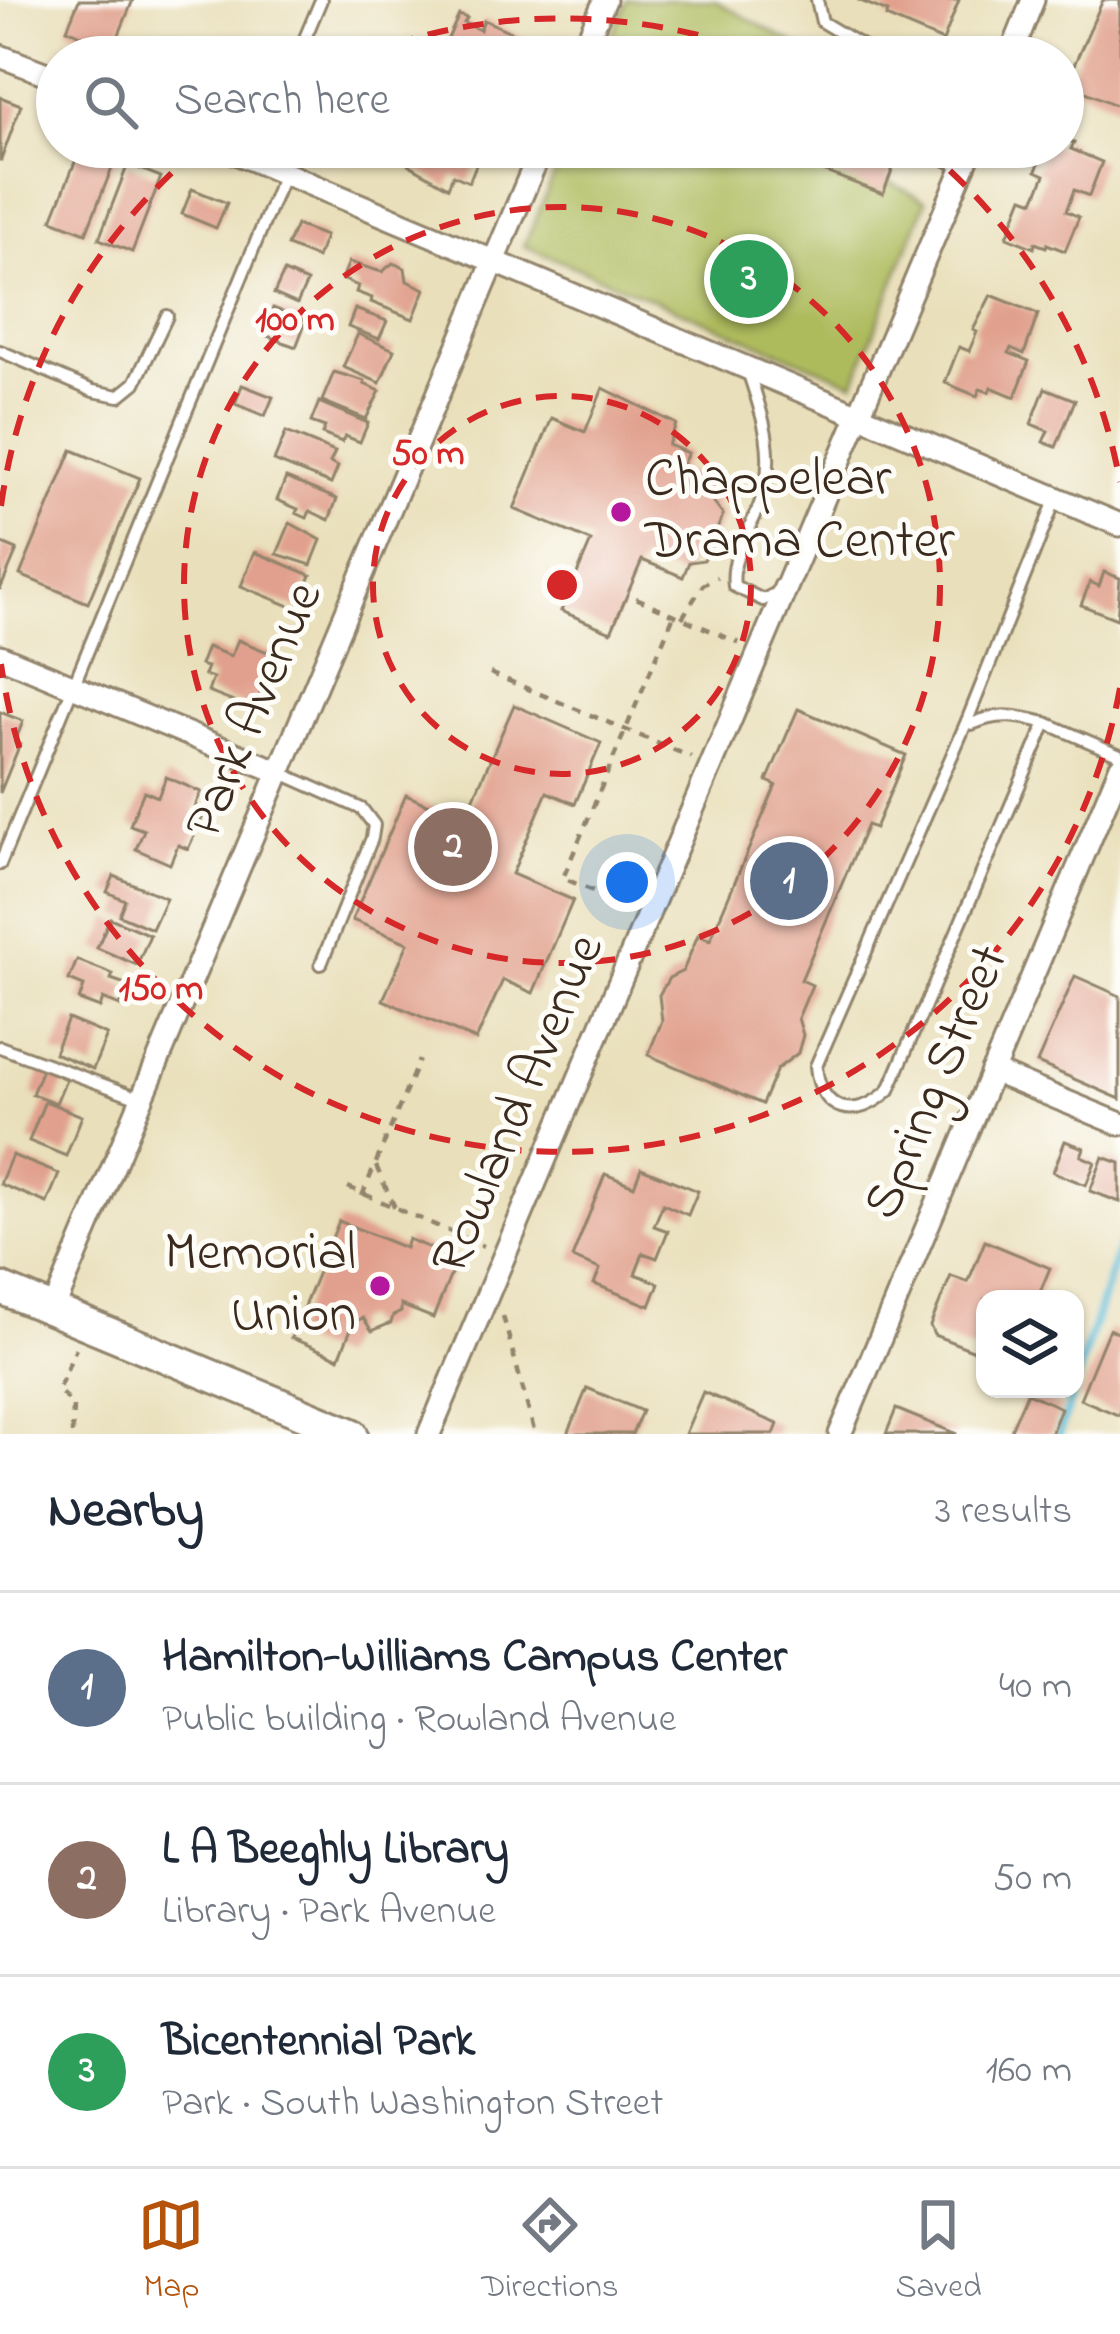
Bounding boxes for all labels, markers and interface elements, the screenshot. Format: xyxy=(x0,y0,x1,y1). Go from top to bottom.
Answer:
search box xyxy=(36,36,1084,168)
icon: search xyxy=(78,69,144,135)
text: Search here xyxy=(174,69,390,135)
pin: 3 xyxy=(710,234,788,324)
text: 100 m xyxy=(255,295,335,348)
text: 50 m xyxy=(391,429,465,482)
place label: Chappelear Drama Center xyxy=(643,442,955,582)
marker: Chappelear Drama Center xyxy=(608,499,634,525)
centre of rings xyxy=(541,564,583,606)
street label: Park Avenue xyxy=(167,570,345,852)
pin: 2 xyxy=(414,802,492,892)
pin: 1 xyxy=(750,836,828,926)
your location xyxy=(597,852,657,912)
street label: Rowland Avenue xyxy=(413,922,627,1287)
street label: Spring Street xyxy=(845,934,1032,1233)
text: 150 m xyxy=(119,964,203,1017)
place label: Memorial Union xyxy=(164,1216,356,1356)
marker: Memorial Union xyxy=(367,1273,393,1299)
map controls xyxy=(976,1290,1084,1398)
button: layers xyxy=(976,1290,1084,1398)
text: Nearby xyxy=(48,1475,204,1550)
text: 3 results xyxy=(935,1484,1072,1541)
text: Hamilton-Williams Campus Center xyxy=(162,1626,787,1692)
text: 1 xyxy=(81,1659,93,1716)
text: 40 m xyxy=(999,1659,1072,1716)
text: Public building · Rowland Avenue xyxy=(162,1692,676,1749)
text: L A Beeghly Library xyxy=(162,1818,509,1884)
text: 2 xyxy=(77,1851,97,1908)
text: 50 m xyxy=(993,1851,1072,1908)
text: Library · Park Avenue xyxy=(162,1884,496,1941)
text: Bicentennial Park xyxy=(162,2010,475,2076)
text: 3 xyxy=(79,2043,95,2100)
text: 160 m xyxy=(986,2043,1072,2100)
text: Park · South Washington Street xyxy=(162,2076,663,2133)
tab: Map xyxy=(138,2192,204,2312)
tab: Directions xyxy=(481,2192,619,2312)
tab: Saved xyxy=(895,2192,982,2312)

